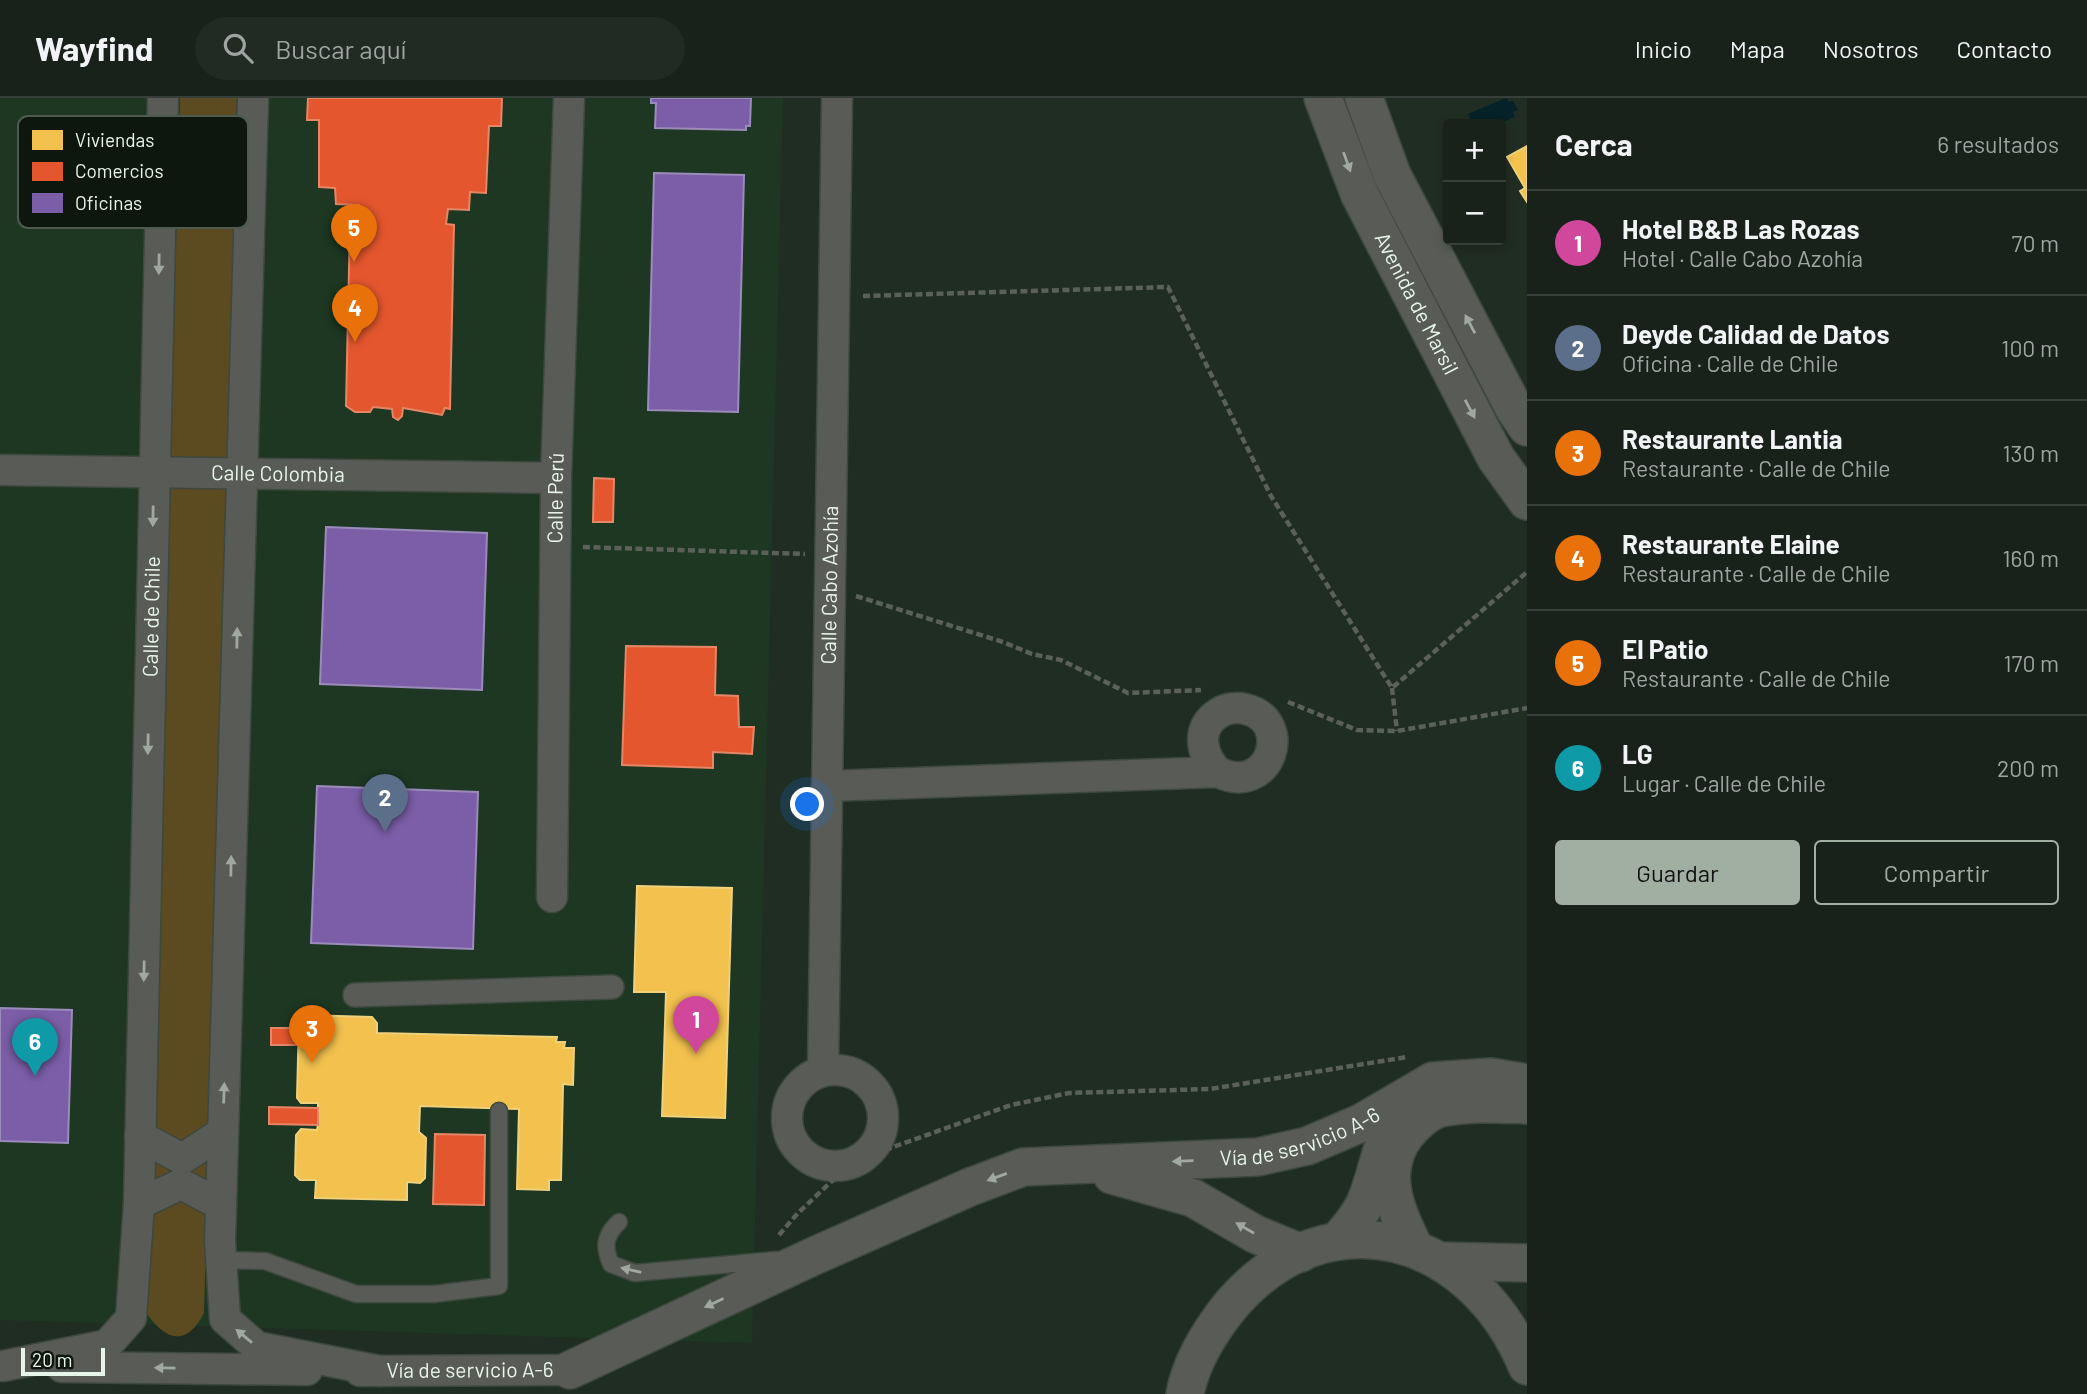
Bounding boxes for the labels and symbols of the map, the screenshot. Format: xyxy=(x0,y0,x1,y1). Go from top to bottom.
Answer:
legend xyxy=(18,116,248,228)
text: Viviendas xyxy=(75,128,154,151)
one-way arrow xyxy=(1342,151,1353,172)
text: Comercios xyxy=(75,159,164,182)
text: Oficinas xyxy=(75,191,142,214)
pin: 5 xyxy=(331,204,377,262)
street label: Avenida de Marsil xyxy=(1370,228,1465,378)
one-way arrow xyxy=(153,253,165,275)
pin: 4 xyxy=(332,284,378,342)
one-way arrow xyxy=(1464,314,1476,334)
one-way arrow xyxy=(1464,400,1476,419)
street label: Calle Perú xyxy=(541,452,568,543)
street label: Calle Colombia xyxy=(211,459,345,486)
one-way arrow xyxy=(147,505,159,527)
street label: Calle Cabo Azohía xyxy=(815,505,842,665)
street label: Calle de Chile xyxy=(136,556,164,677)
one-way arrow xyxy=(231,627,242,649)
one-way arrow xyxy=(143,733,154,755)
pin: 2 xyxy=(362,774,408,832)
your location xyxy=(790,787,824,821)
one-way arrow xyxy=(225,854,236,876)
one-way arrow xyxy=(138,960,149,982)
pin: 1 xyxy=(673,996,719,1054)
pin: 3 xyxy=(289,1005,335,1063)
pin: 6 xyxy=(12,1018,58,1076)
one-way arrow xyxy=(219,1082,230,1104)
street label: Vía de servicio A-6 xyxy=(1219,1101,1384,1170)
one-way arrow xyxy=(1171,1155,1193,1167)
one-way arrow xyxy=(987,1171,1008,1182)
one-way arrow xyxy=(1236,1222,1255,1234)
one-way arrow xyxy=(620,1264,642,1275)
one-way arrow xyxy=(704,1297,724,1309)
one-way arrow xyxy=(236,1329,253,1344)
scale bar xyxy=(21,1345,105,1377)
street label: Vía de servicio A-6 xyxy=(386,1356,554,1382)
one-way arrow xyxy=(153,1363,175,1374)

